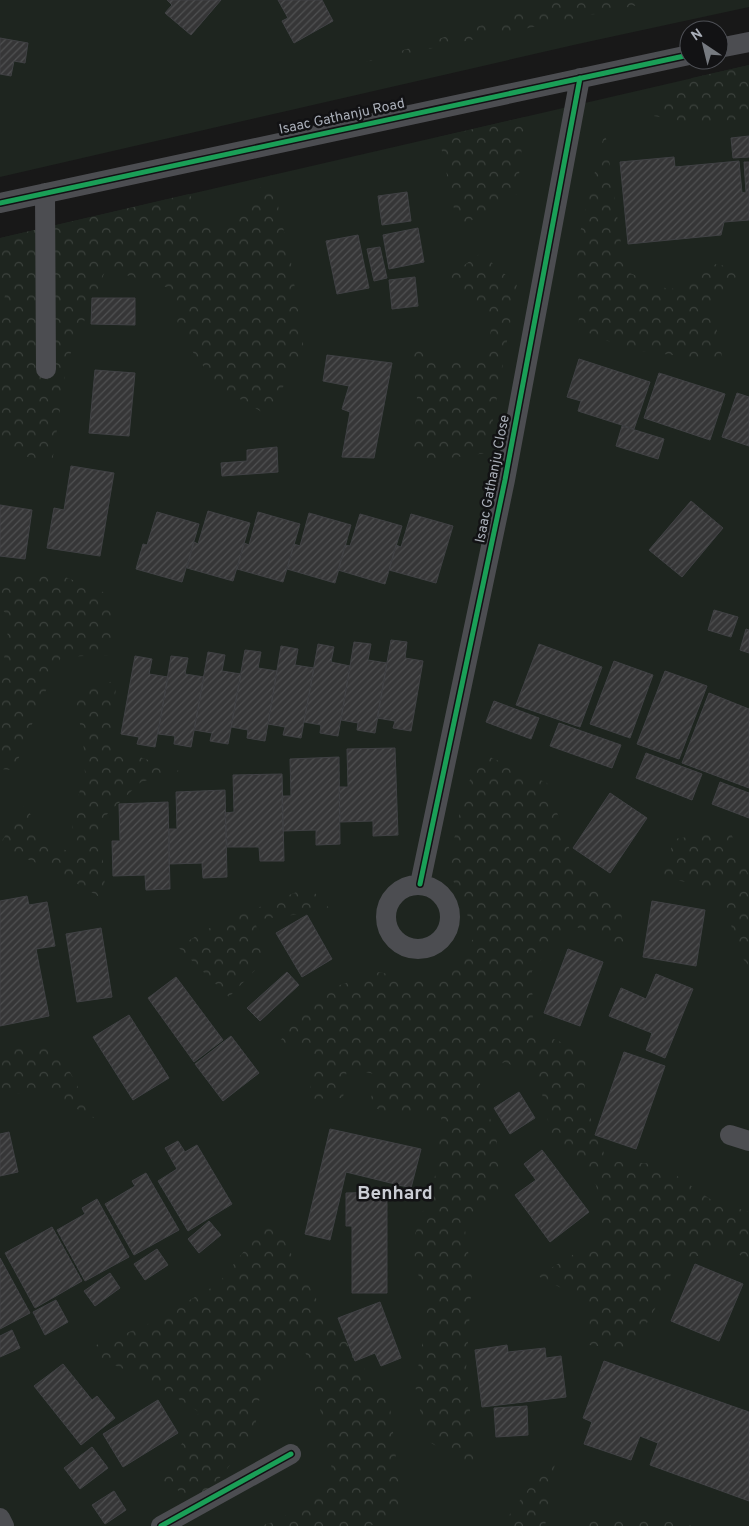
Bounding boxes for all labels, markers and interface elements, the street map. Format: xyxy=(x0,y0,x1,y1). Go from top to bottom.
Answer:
north arrow xyxy=(679,20,729,70)
text: N xyxy=(688,26,706,45)
street label: Isaac Gathanju Road xyxy=(278,95,406,139)
street label: Isaac Gathanju Close xyxy=(472,414,514,544)
district label: Benhard xyxy=(357,1182,433,1206)

